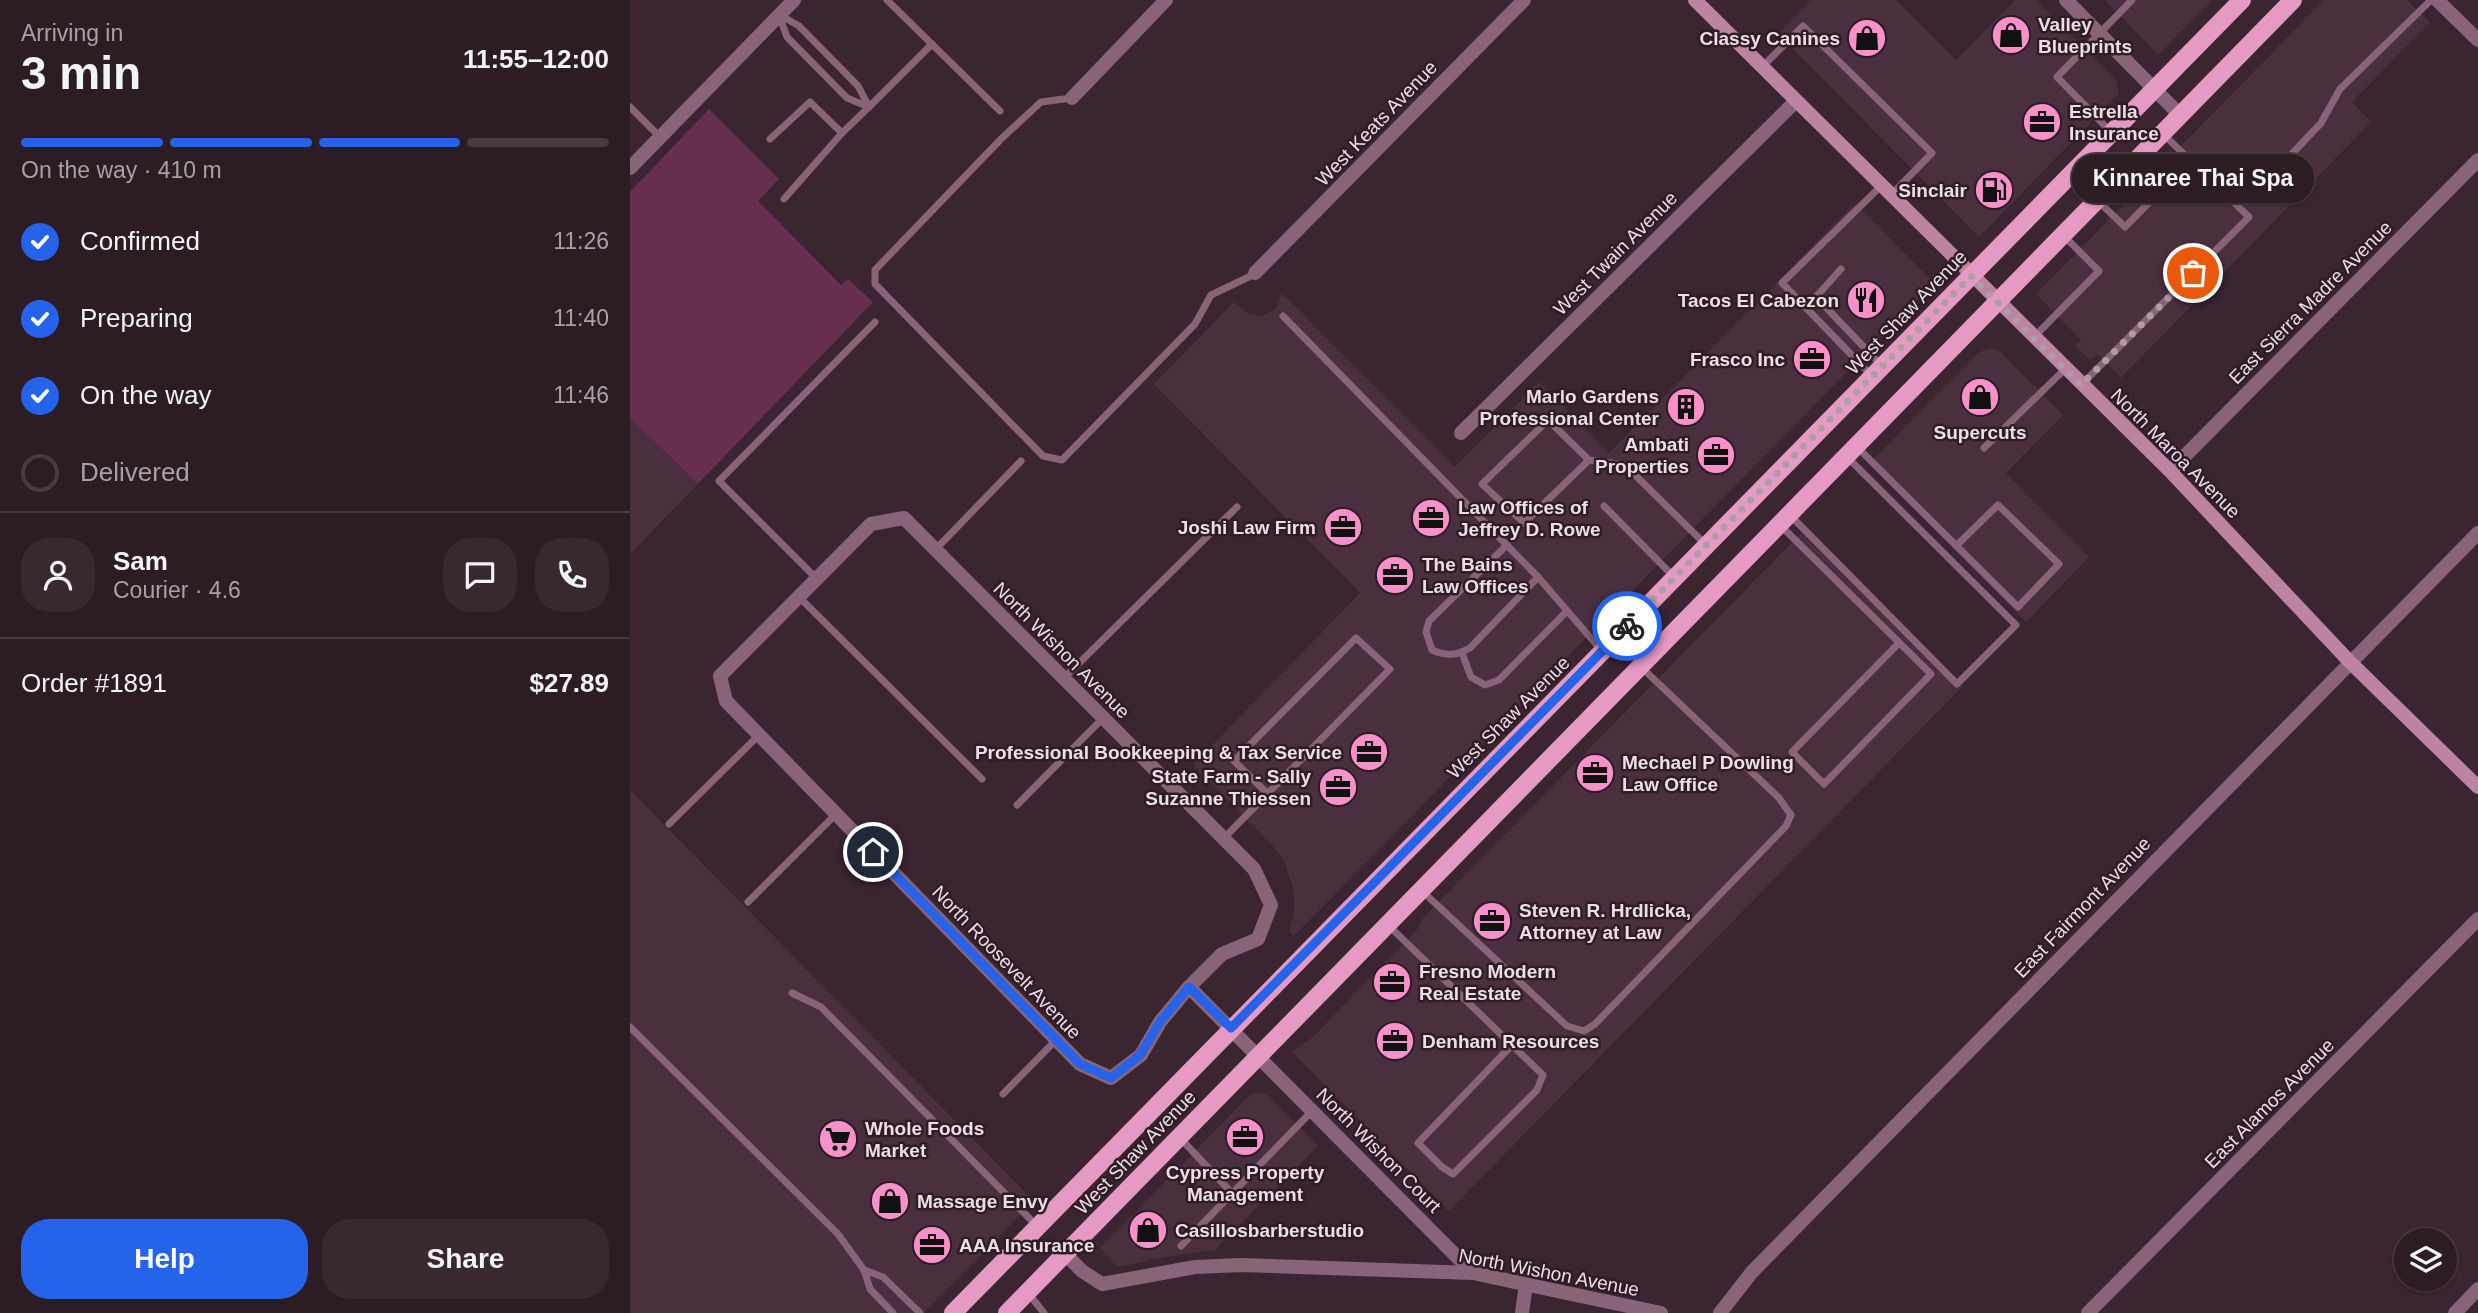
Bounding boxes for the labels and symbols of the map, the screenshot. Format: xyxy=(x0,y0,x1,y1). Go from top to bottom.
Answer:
shop icon: Valley Blueprints xyxy=(1990,14,2032,56)
place label: Valley Blueprints xyxy=(2038,14,2132,57)
shop icon: Classy Canines xyxy=(1846,17,1888,59)
place label: Classy Canines xyxy=(1700,28,1840,49)
street label: West Keats Avenue xyxy=(1311,57,1441,190)
office icon: Estrella Insurance xyxy=(2021,101,2063,143)
place label: Estrella Insurance xyxy=(2069,101,2159,144)
callout: Kinnaree Thai Spa xyxy=(2072,154,2314,203)
fuel station icon: Sinclair xyxy=(1973,169,2015,211)
place label: Sinclair xyxy=(1898,180,1968,201)
street label: West Twain Avenue xyxy=(1549,187,1681,319)
street label: East Sierra Madre Avenue xyxy=(2225,217,2396,388)
pin xyxy=(2163,243,2223,303)
street label: West Shaw Avenue xyxy=(1842,246,1971,379)
restaurant icon: Tacos El Cabezon xyxy=(1845,279,1887,321)
place label: Tacos El Cabezon xyxy=(1678,290,1839,311)
office icon: Frasco Inc xyxy=(1791,338,1833,380)
place label: Frasco Inc xyxy=(1690,349,1785,370)
shop icon: Supercuts xyxy=(1959,376,2001,418)
street label: North Maroa Avenue xyxy=(2107,384,2245,522)
place label: Marlo Gardens Professional Center xyxy=(1480,386,1660,429)
building icon: Marlo Gardens Professional Center xyxy=(1665,386,1707,428)
place label: Supercuts xyxy=(1934,422,2026,443)
place label: Ambati Properties xyxy=(1595,434,1689,477)
office icon: Ambati Properties xyxy=(1695,434,1737,476)
office icon: Law Offices of Jeffrey D. Rowe xyxy=(1410,497,1452,539)
place label: Law Offices of Jeffrey D. Rowe xyxy=(1458,497,1601,540)
office icon: Joshi Law Firm xyxy=(1322,506,1364,548)
place label: Joshi Law Firm xyxy=(1178,517,1316,538)
office icon: The Bains Law Offices xyxy=(1374,554,1416,596)
place label: The Bains Law Offices xyxy=(1422,554,1529,597)
street label: North Wishon Avenue xyxy=(989,578,1134,723)
courier xyxy=(1592,591,1662,661)
street label: West Shaw Avenue xyxy=(1443,652,1574,783)
office icon: Professional Bookkeeping & Tax Service xyxy=(1348,731,1390,773)
place label: Professional Bookkeeping & Tax Service xyxy=(975,742,1342,763)
office icon: Mechael P Dowling Law Office xyxy=(1574,752,1616,794)
place label: Mechael P Dowling Law Office xyxy=(1622,752,1794,795)
place label: State Farm - Sally Suzanne Thiessen xyxy=(1145,766,1311,809)
office icon: State Farm - Sally Suzanne Thiessen xyxy=(1317,766,1359,808)
pin xyxy=(843,822,903,882)
street label: East Fairmont Avenue xyxy=(2010,833,2155,982)
street label: North Roosevelt Avenue xyxy=(928,881,1085,1043)
office icon: Steven R. Hrdlicka, Attorney at Law xyxy=(1471,900,1513,942)
place label: Steven R. Hrdlicka, Attorney at Law xyxy=(1519,900,1691,943)
office icon: Fresno Modern Real Estate xyxy=(1371,961,1413,1003)
place label: Fresno Modern Real Estate xyxy=(1419,961,1556,1004)
office icon: Denham Resources xyxy=(1374,1020,1416,1062)
place label: Denham Resources xyxy=(1422,1031,1599,1052)
street label: East Alamos Avenue xyxy=(2200,1034,2338,1172)
street label: North Wishon Court xyxy=(1312,1084,1446,1217)
street label: West Shaw Avenue xyxy=(1071,1086,1200,1219)
office icon: Cypress Property Management xyxy=(1224,1116,1266,1158)
supermarket icon: Whole Foods Market xyxy=(817,1118,859,1160)
place label: Whole Foods Market xyxy=(865,1118,984,1161)
place label: Cypress Property Management xyxy=(1166,1162,1325,1205)
shop icon: Massage Envy xyxy=(869,1180,911,1222)
place label: Massage Envy xyxy=(917,1191,1048,1212)
shop icon: Casillosbarberstudio xyxy=(1127,1209,1169,1251)
place label: Casillosbarberstudio xyxy=(1175,1220,1364,1241)
office icon: AAA Insurance xyxy=(911,1224,953,1266)
place label: AAA Insurance xyxy=(959,1235,1095,1256)
street label: North Wishon Avenue xyxy=(1457,1245,1641,1300)

